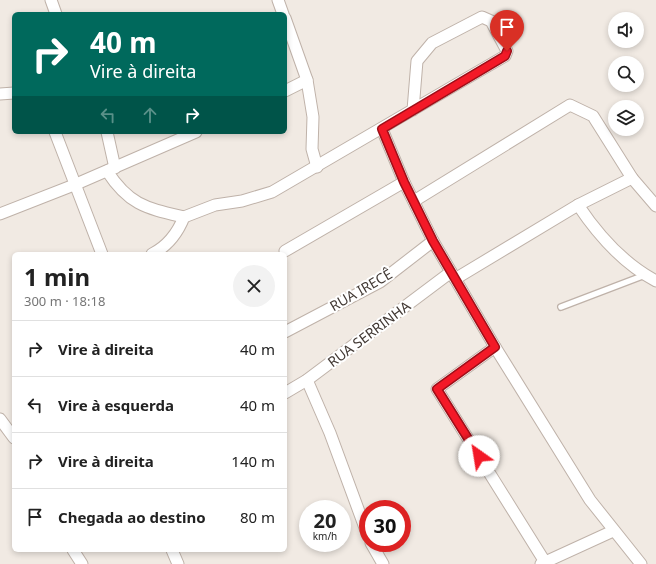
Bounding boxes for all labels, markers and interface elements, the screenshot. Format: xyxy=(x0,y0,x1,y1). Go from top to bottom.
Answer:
pin xyxy=(490,10,524,51)
map controls xyxy=(608,12,644,136)
button: sound xyxy=(608,12,644,48)
icon: arrive xyxy=(496,16,518,38)
text: 40 m xyxy=(90,23,157,61)
icon: right xyxy=(24,28,76,80)
button: search xyxy=(608,56,644,92)
text: Vire à direita xyxy=(90,59,196,83)
button: layers xyxy=(608,100,644,136)
icon: left xyxy=(97,104,119,126)
icon: ahead xyxy=(139,104,161,126)
icon: right xyxy=(181,104,203,126)
text: 1 min xyxy=(24,260,90,293)
street label: RUA IRECÊ xyxy=(326,264,395,315)
button: close xyxy=(233,265,275,307)
text: 300 m · 18:18 xyxy=(24,292,105,310)
street label: RUA SERRINHA xyxy=(323,296,414,371)
icon: right xyxy=(24,338,46,360)
text: Vire à direita xyxy=(58,339,154,359)
text: 40 m xyxy=(240,339,275,359)
icon: left xyxy=(24,394,46,416)
text: Vire à esquerda xyxy=(58,395,174,415)
text: 40 m xyxy=(240,395,275,415)
position arrow xyxy=(458,435,500,477)
icon: right xyxy=(24,450,46,472)
text: Vire à direita xyxy=(58,451,154,471)
text: 140 m xyxy=(231,451,275,471)
speed limit sign: 30 xyxy=(359,500,411,552)
icon: arrive xyxy=(24,506,46,528)
text: Chegada ao destino xyxy=(58,507,206,527)
text: 80 m xyxy=(240,507,275,527)
text: 20 xyxy=(314,507,336,534)
text: km/h xyxy=(313,529,337,543)

